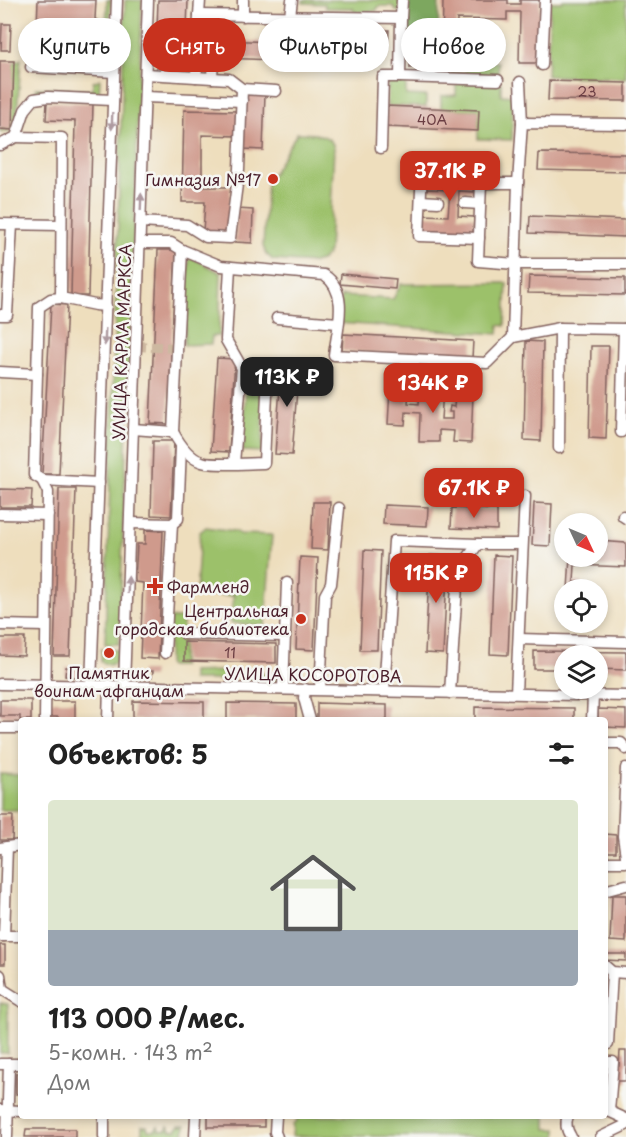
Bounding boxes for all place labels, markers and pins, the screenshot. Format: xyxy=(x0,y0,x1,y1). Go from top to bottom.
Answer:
pin: 37.1K ₽ xyxy=(395,151,505,202)
place label: Гимназия №17 xyxy=(145,167,261,191)
marker: Гимназия №17 xyxy=(266,172,280,186)
pin: 113K ₽ xyxy=(238,357,336,408)
pin: 134K ₽ xyxy=(384,363,482,414)
pin: 67.1K ₽ xyxy=(419,468,529,519)
pin: 115K ₽ xyxy=(387,553,485,604)
place label: Фармленд xyxy=(167,574,249,598)
marker: Фармленд xyxy=(148,579,162,593)
place label: Центральная городская библиотека xyxy=(115,598,289,640)
marker: Центральная городская библиотека xyxy=(294,612,308,626)
marker: Памятник воинам-афганцам xyxy=(102,646,116,660)
place label: Памятник воинам-афганцам xyxy=(34,660,184,702)

